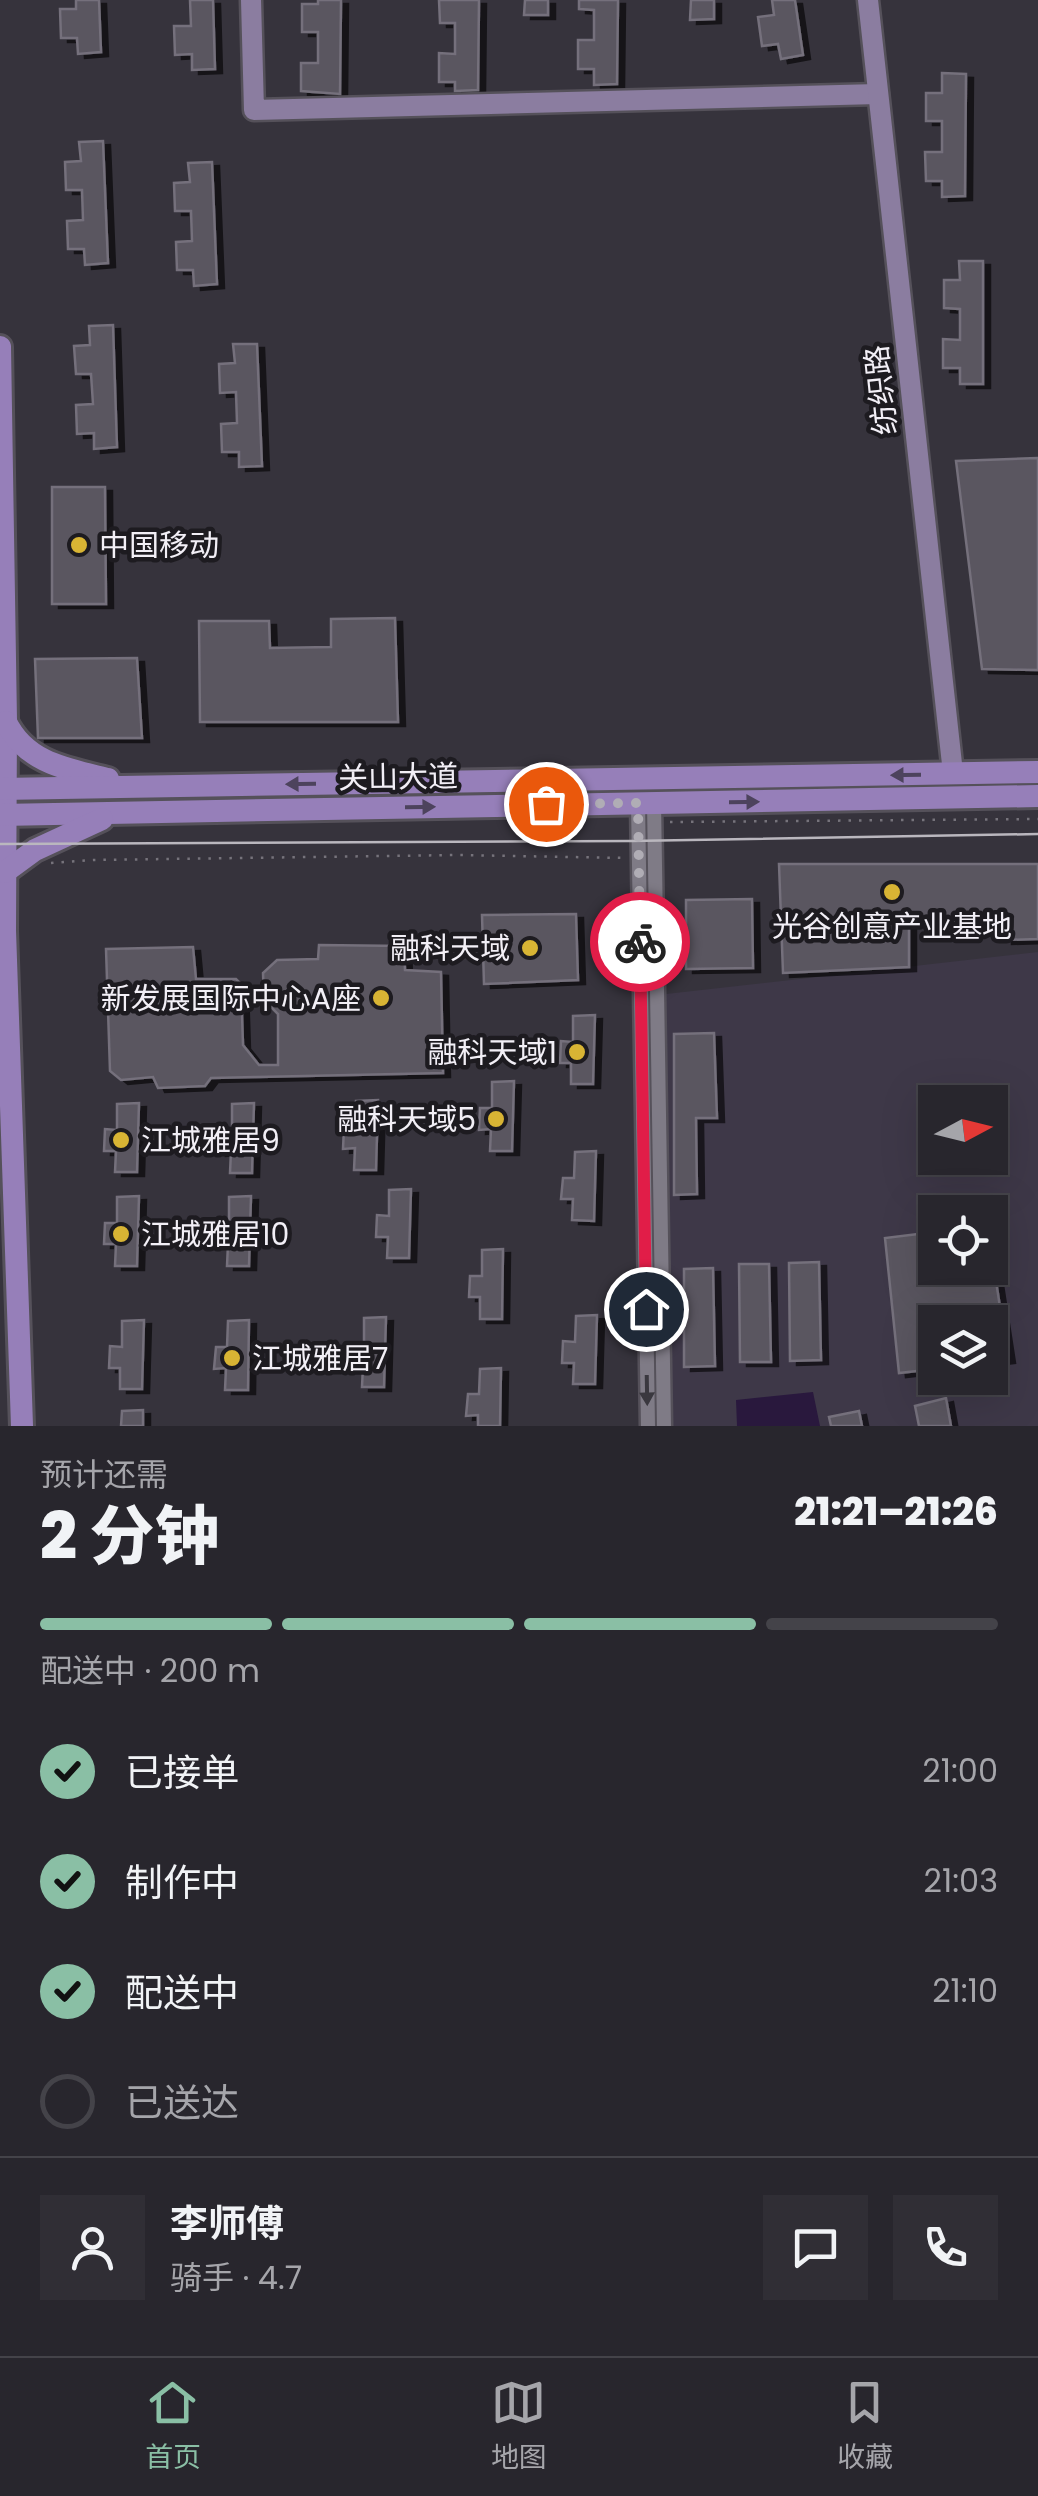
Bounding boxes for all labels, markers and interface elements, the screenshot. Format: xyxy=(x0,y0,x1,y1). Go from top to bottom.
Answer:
street label: 纺织路 xyxy=(855,343,907,437)
place label: 中国移动 xyxy=(99,524,219,567)
marker: 中国移动 xyxy=(68,534,90,556)
street label: 关山大道 xyxy=(338,754,458,800)
pin xyxy=(504,762,589,847)
one-way arrow xyxy=(889,767,921,783)
one-way arrow xyxy=(284,776,316,792)
icon: bag xyxy=(519,777,574,832)
one-way arrow xyxy=(729,794,761,810)
one-way arrow xyxy=(404,799,436,815)
marker: 光谷创意产业基地 xyxy=(881,881,903,903)
courier xyxy=(590,892,690,992)
place label: 光谷创意产业基地 xyxy=(772,905,1012,948)
icon: bike xyxy=(613,915,668,970)
place label: 融科天域 xyxy=(390,927,510,970)
marker: 融科天域 xyxy=(519,937,541,959)
place label: 新发展国际中心A座 xyxy=(101,977,361,1020)
marker: 新发展国际中心A座 xyxy=(370,987,392,1009)
place label: 融科天域1 xyxy=(427,1031,557,1074)
marker: 融科天域1 xyxy=(566,1041,588,1063)
north arrow xyxy=(918,1085,1008,1175)
map controls xyxy=(918,1085,1008,1395)
place label: 融科天域5 xyxy=(337,1098,476,1141)
marker: 融科天域5 xyxy=(485,1108,507,1130)
place label: 江城雅居9 xyxy=(141,1119,280,1162)
marker: 江城雅居9 xyxy=(110,1129,132,1151)
button: locate xyxy=(918,1195,1008,1285)
place label: 江城雅居10 xyxy=(141,1213,289,1256)
marker: 江城雅居10 xyxy=(110,1223,132,1245)
pin xyxy=(604,1267,689,1352)
icon: home xyxy=(619,1282,674,1337)
button: layers xyxy=(918,1305,1008,1395)
place label: 江城雅居7 xyxy=(252,1337,388,1380)
marker: 江城雅居7 xyxy=(221,1347,243,1369)
one-way arrow xyxy=(640,1375,656,1407)
text: 预计还需 xyxy=(40,1452,168,1497)
text: 21:21–21:26 xyxy=(794,1485,998,1538)
text: 2 分钟 xyxy=(40,1491,219,1582)
text: 配送中 · 200 m xyxy=(40,1648,260,1693)
icon: check xyxy=(40,1744,95,1799)
text: 已接单 xyxy=(125,1746,239,1799)
text: 21:00 xyxy=(922,1748,998,1793)
icon: check xyxy=(40,1854,95,1909)
text: 制作中 xyxy=(125,1856,239,1909)
text: 21:03 xyxy=(924,1858,998,1903)
icon: check xyxy=(40,1964,95,2019)
text: 配送中 xyxy=(125,1966,239,2019)
text: 21:10 xyxy=(932,1968,998,2013)
text: 已送达 xyxy=(125,2076,239,2129)
button: person xyxy=(40,2195,145,2300)
button: chat xyxy=(763,2195,868,2300)
button: phone xyxy=(893,2195,998,2300)
text: 李师傅 xyxy=(170,2197,284,2250)
text: 骑手 · 4.7 xyxy=(170,2255,302,2300)
tab: 首页 xyxy=(145,2375,201,2479)
tab: 地图 xyxy=(491,2375,547,2479)
tab: 收藏 xyxy=(837,2375,893,2479)

